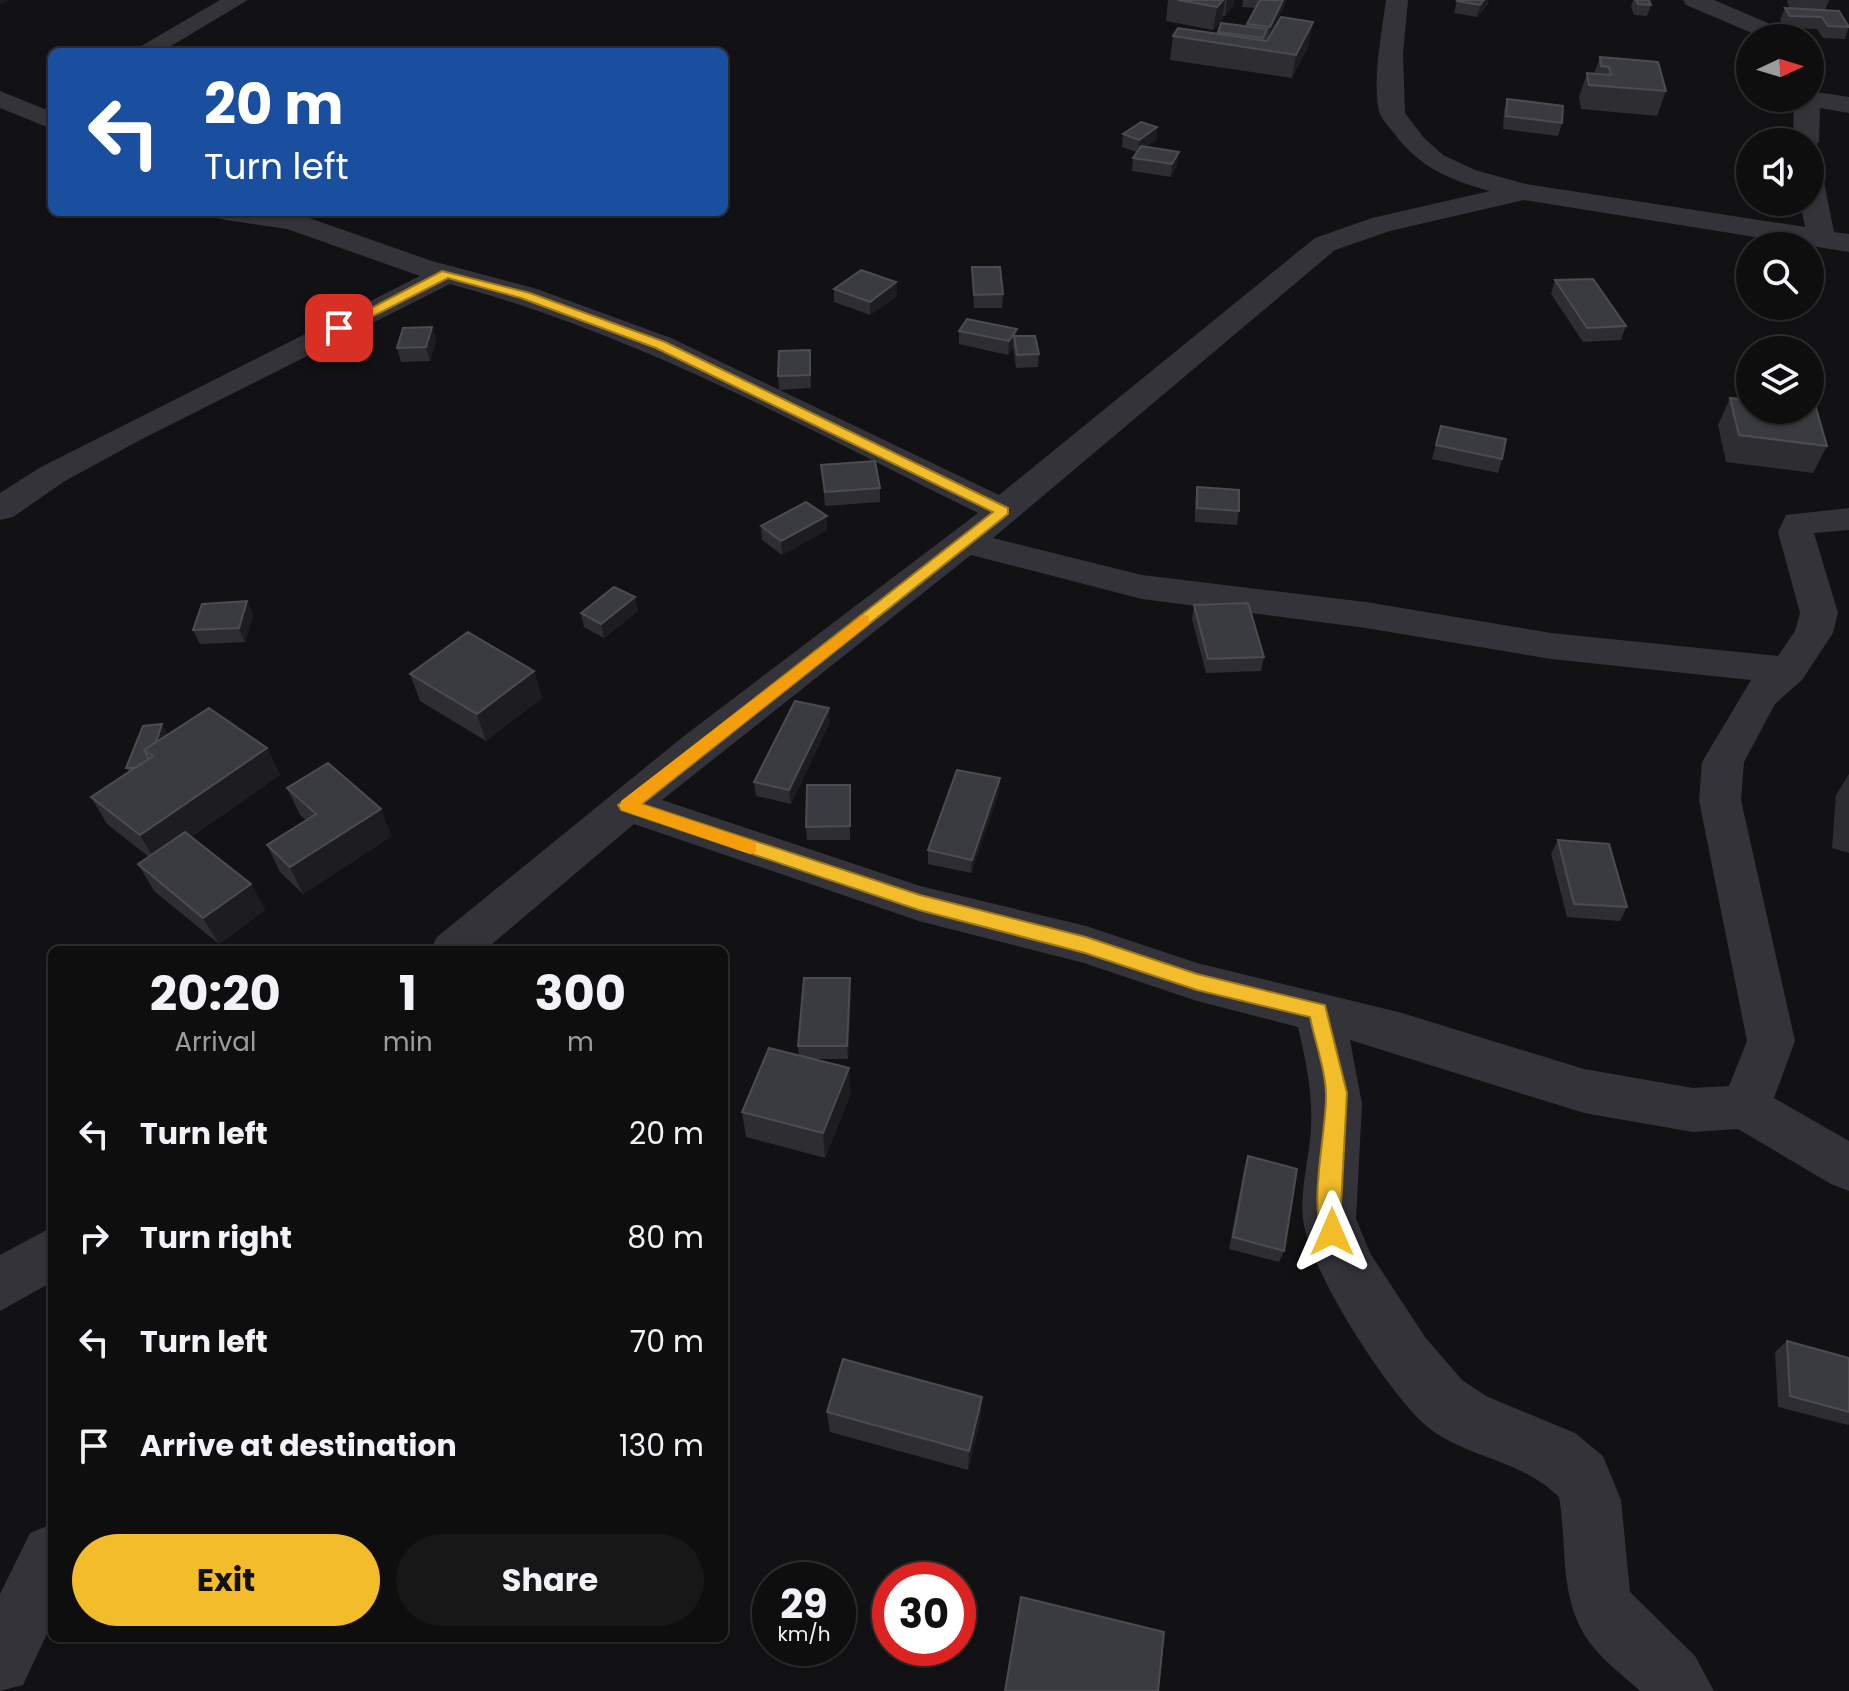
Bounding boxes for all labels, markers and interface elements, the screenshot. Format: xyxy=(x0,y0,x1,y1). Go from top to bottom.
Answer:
north arrow xyxy=(1736,24,1824,112)
map controls xyxy=(1736,24,1824,424)
text: 20 m xyxy=(204,65,344,144)
icon: left xyxy=(72,80,176,184)
button: sound xyxy=(1736,128,1824,216)
text: Turn left xyxy=(204,141,349,192)
button: search xyxy=(1736,232,1824,320)
pin xyxy=(305,294,373,362)
icon: arrive xyxy=(317,306,361,350)
button: layers xyxy=(1736,336,1824,424)
text: 20:20 xyxy=(150,960,281,1027)
text: 1 xyxy=(399,960,417,1027)
text: 300 xyxy=(534,960,626,1027)
text: Arrival xyxy=(174,1024,256,1060)
text: min xyxy=(383,1024,433,1060)
text: m xyxy=(567,1024,594,1060)
icon: left xyxy=(72,1112,116,1156)
text: Turn left xyxy=(140,1112,268,1155)
text: 20 m xyxy=(629,1112,704,1155)
position arrow xyxy=(1290,1190,1374,1274)
icon: right xyxy=(72,1216,116,1260)
text: Turn right xyxy=(140,1216,292,1259)
text: 80 m xyxy=(627,1216,704,1259)
icon: left xyxy=(72,1320,116,1364)
text: Turn left xyxy=(140,1320,268,1363)
text: 70 m xyxy=(630,1320,704,1363)
icon: arrive xyxy=(72,1424,116,1468)
text: Arrive at destination xyxy=(140,1424,457,1467)
text: 130 m xyxy=(619,1424,704,1467)
button: Exit xyxy=(72,1534,380,1626)
button: Share xyxy=(396,1534,704,1626)
speed limit sign: 30 xyxy=(872,1562,976,1666)
text: 29 xyxy=(780,1576,828,1632)
text: km/h xyxy=(777,1620,831,1648)

